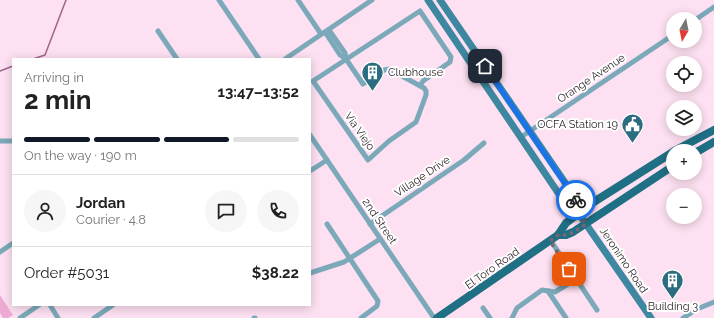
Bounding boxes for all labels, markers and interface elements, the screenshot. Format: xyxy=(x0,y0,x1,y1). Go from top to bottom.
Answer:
north arrow xyxy=(666,12,702,48)
map controls xyxy=(666,12,702,224)
pin xyxy=(468,49,502,83)
street label: Orange Avenue xyxy=(555,51,628,106)
icon: home xyxy=(474,55,496,77)
button: locate xyxy=(666,56,702,92)
building icon: Clubhouse xyxy=(359,59,385,92)
place label: Clubhouse xyxy=(388,66,444,79)
text: Arriving in xyxy=(24,70,84,85)
text: 13:47–13:52 xyxy=(218,83,299,101)
text: 2 min xyxy=(24,85,91,115)
button: layers xyxy=(666,100,702,136)
street label: Via Viejo xyxy=(342,110,378,153)
public building icon: OCFA Station 19 xyxy=(620,111,646,144)
place label: OCFA Station 19 xyxy=(537,118,618,131)
button: + xyxy=(666,144,702,180)
text: On the way · 190 m xyxy=(24,148,137,163)
street label: Village Drive xyxy=(392,153,453,200)
courier xyxy=(556,180,596,220)
button: − xyxy=(666,188,702,224)
icon: bike xyxy=(565,189,587,211)
button: person xyxy=(24,190,66,232)
button: chat xyxy=(205,190,247,232)
button: phone xyxy=(257,190,299,232)
text: Jordan xyxy=(76,194,125,212)
street label: 2nd Street xyxy=(360,196,400,247)
text: Courier · 4.8 xyxy=(76,212,146,227)
street label: Jeronimo Road xyxy=(597,225,650,296)
street label: El Toro Road xyxy=(463,245,522,292)
pin xyxy=(552,252,586,286)
icon: bag xyxy=(558,258,580,280)
text: Order #5031 xyxy=(24,264,109,282)
text: $38.22 xyxy=(252,264,299,282)
building icon: Building 3 xyxy=(660,267,686,300)
place label: Building 3 xyxy=(648,300,698,313)

